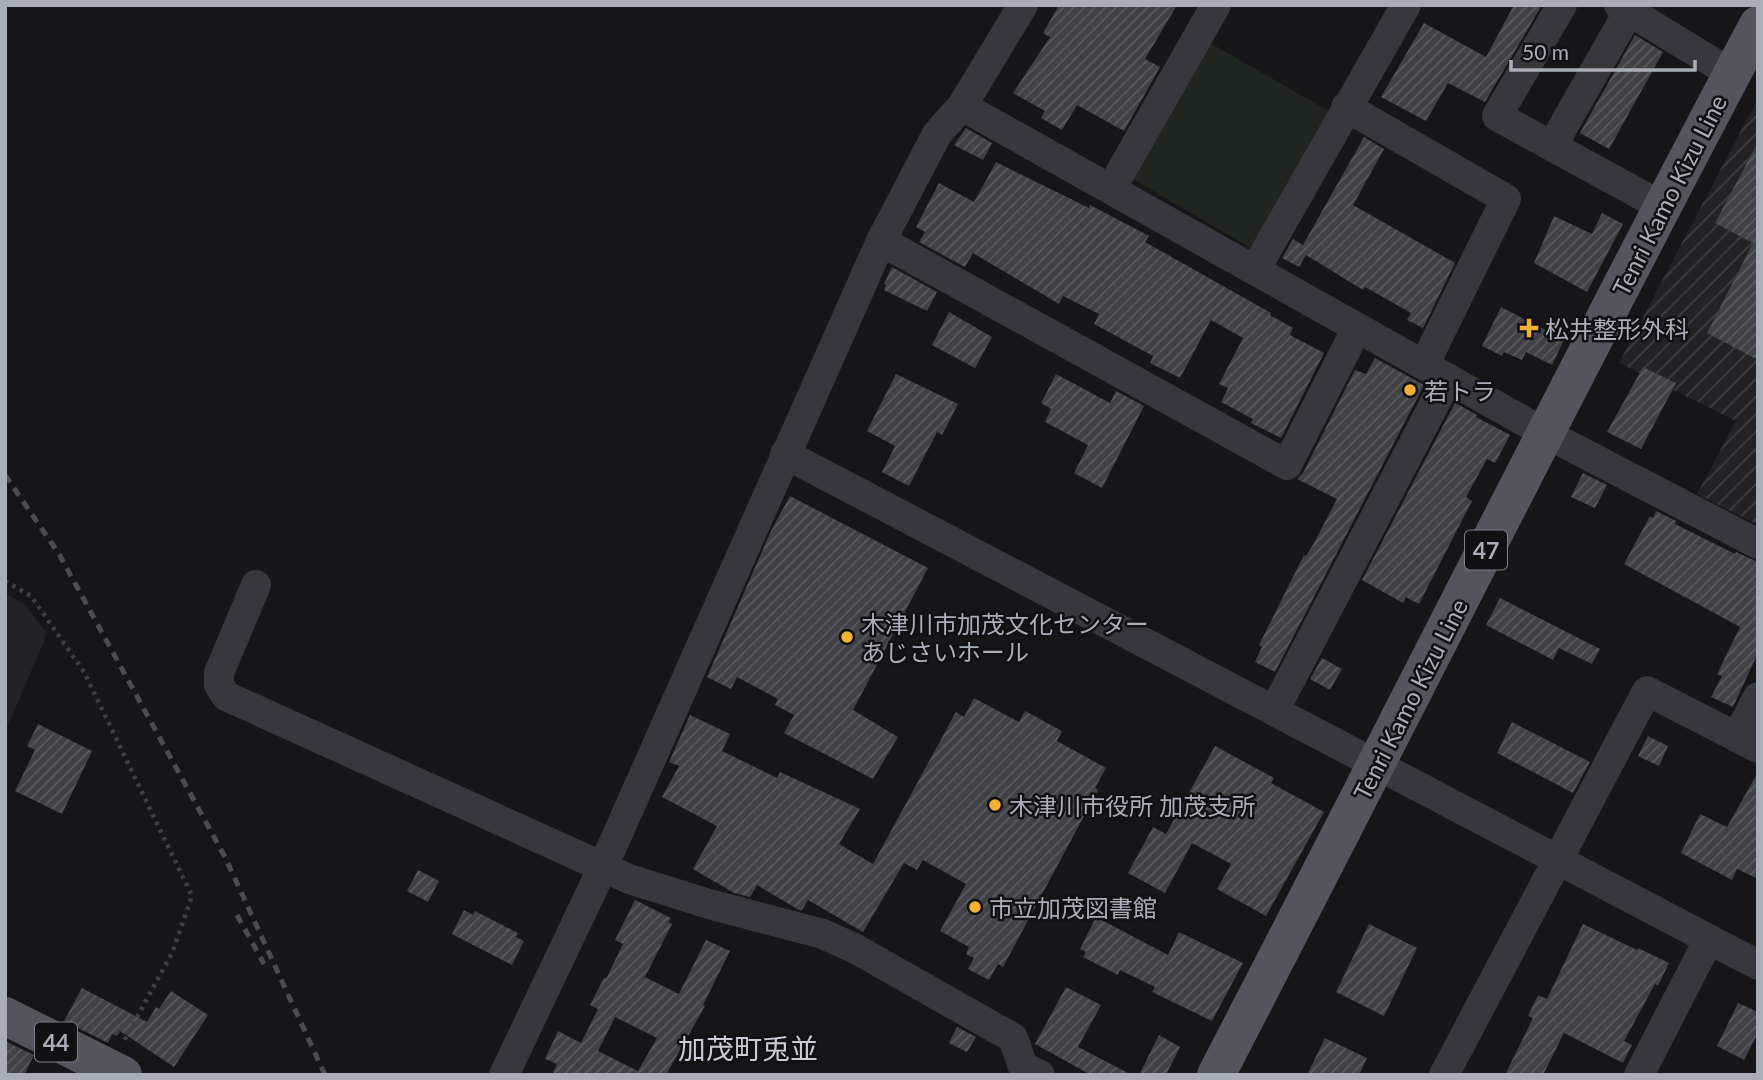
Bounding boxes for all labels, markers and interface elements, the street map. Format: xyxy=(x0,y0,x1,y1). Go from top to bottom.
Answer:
scale bar xyxy=(1511,28,1695,72)
text: 50 m xyxy=(1522,39,1569,64)
street label: Tenri Kamo Kizu Line xyxy=(1606,90,1732,300)
place label: 松井整形外科 xyxy=(1545,314,1689,343)
marker: 松井整形外科 xyxy=(1519,318,1539,338)
place label: 若トラ xyxy=(1424,376,1496,405)
marker: 若トラ xyxy=(1402,382,1418,398)
road number: 47 xyxy=(1465,530,1507,570)
street label: Tenri Kamo Kizu Line xyxy=(1347,594,1473,804)
place label: 木津川市加茂文化センター あじさいホール xyxy=(861,609,1149,666)
marker: 木津川市加茂文化センター あじさいホール xyxy=(839,629,855,645)
place label: 木津川市役所 加茂支所 xyxy=(1009,791,1255,820)
marker: 木津川市役所 加茂支所 xyxy=(987,797,1003,813)
place label: 市立加茂図書館 xyxy=(989,893,1157,922)
marker: 市立加茂図書館 xyxy=(967,899,983,915)
road number: 44 xyxy=(35,1023,77,1062)
district label: 加茂町兎並 xyxy=(678,1031,818,1065)

